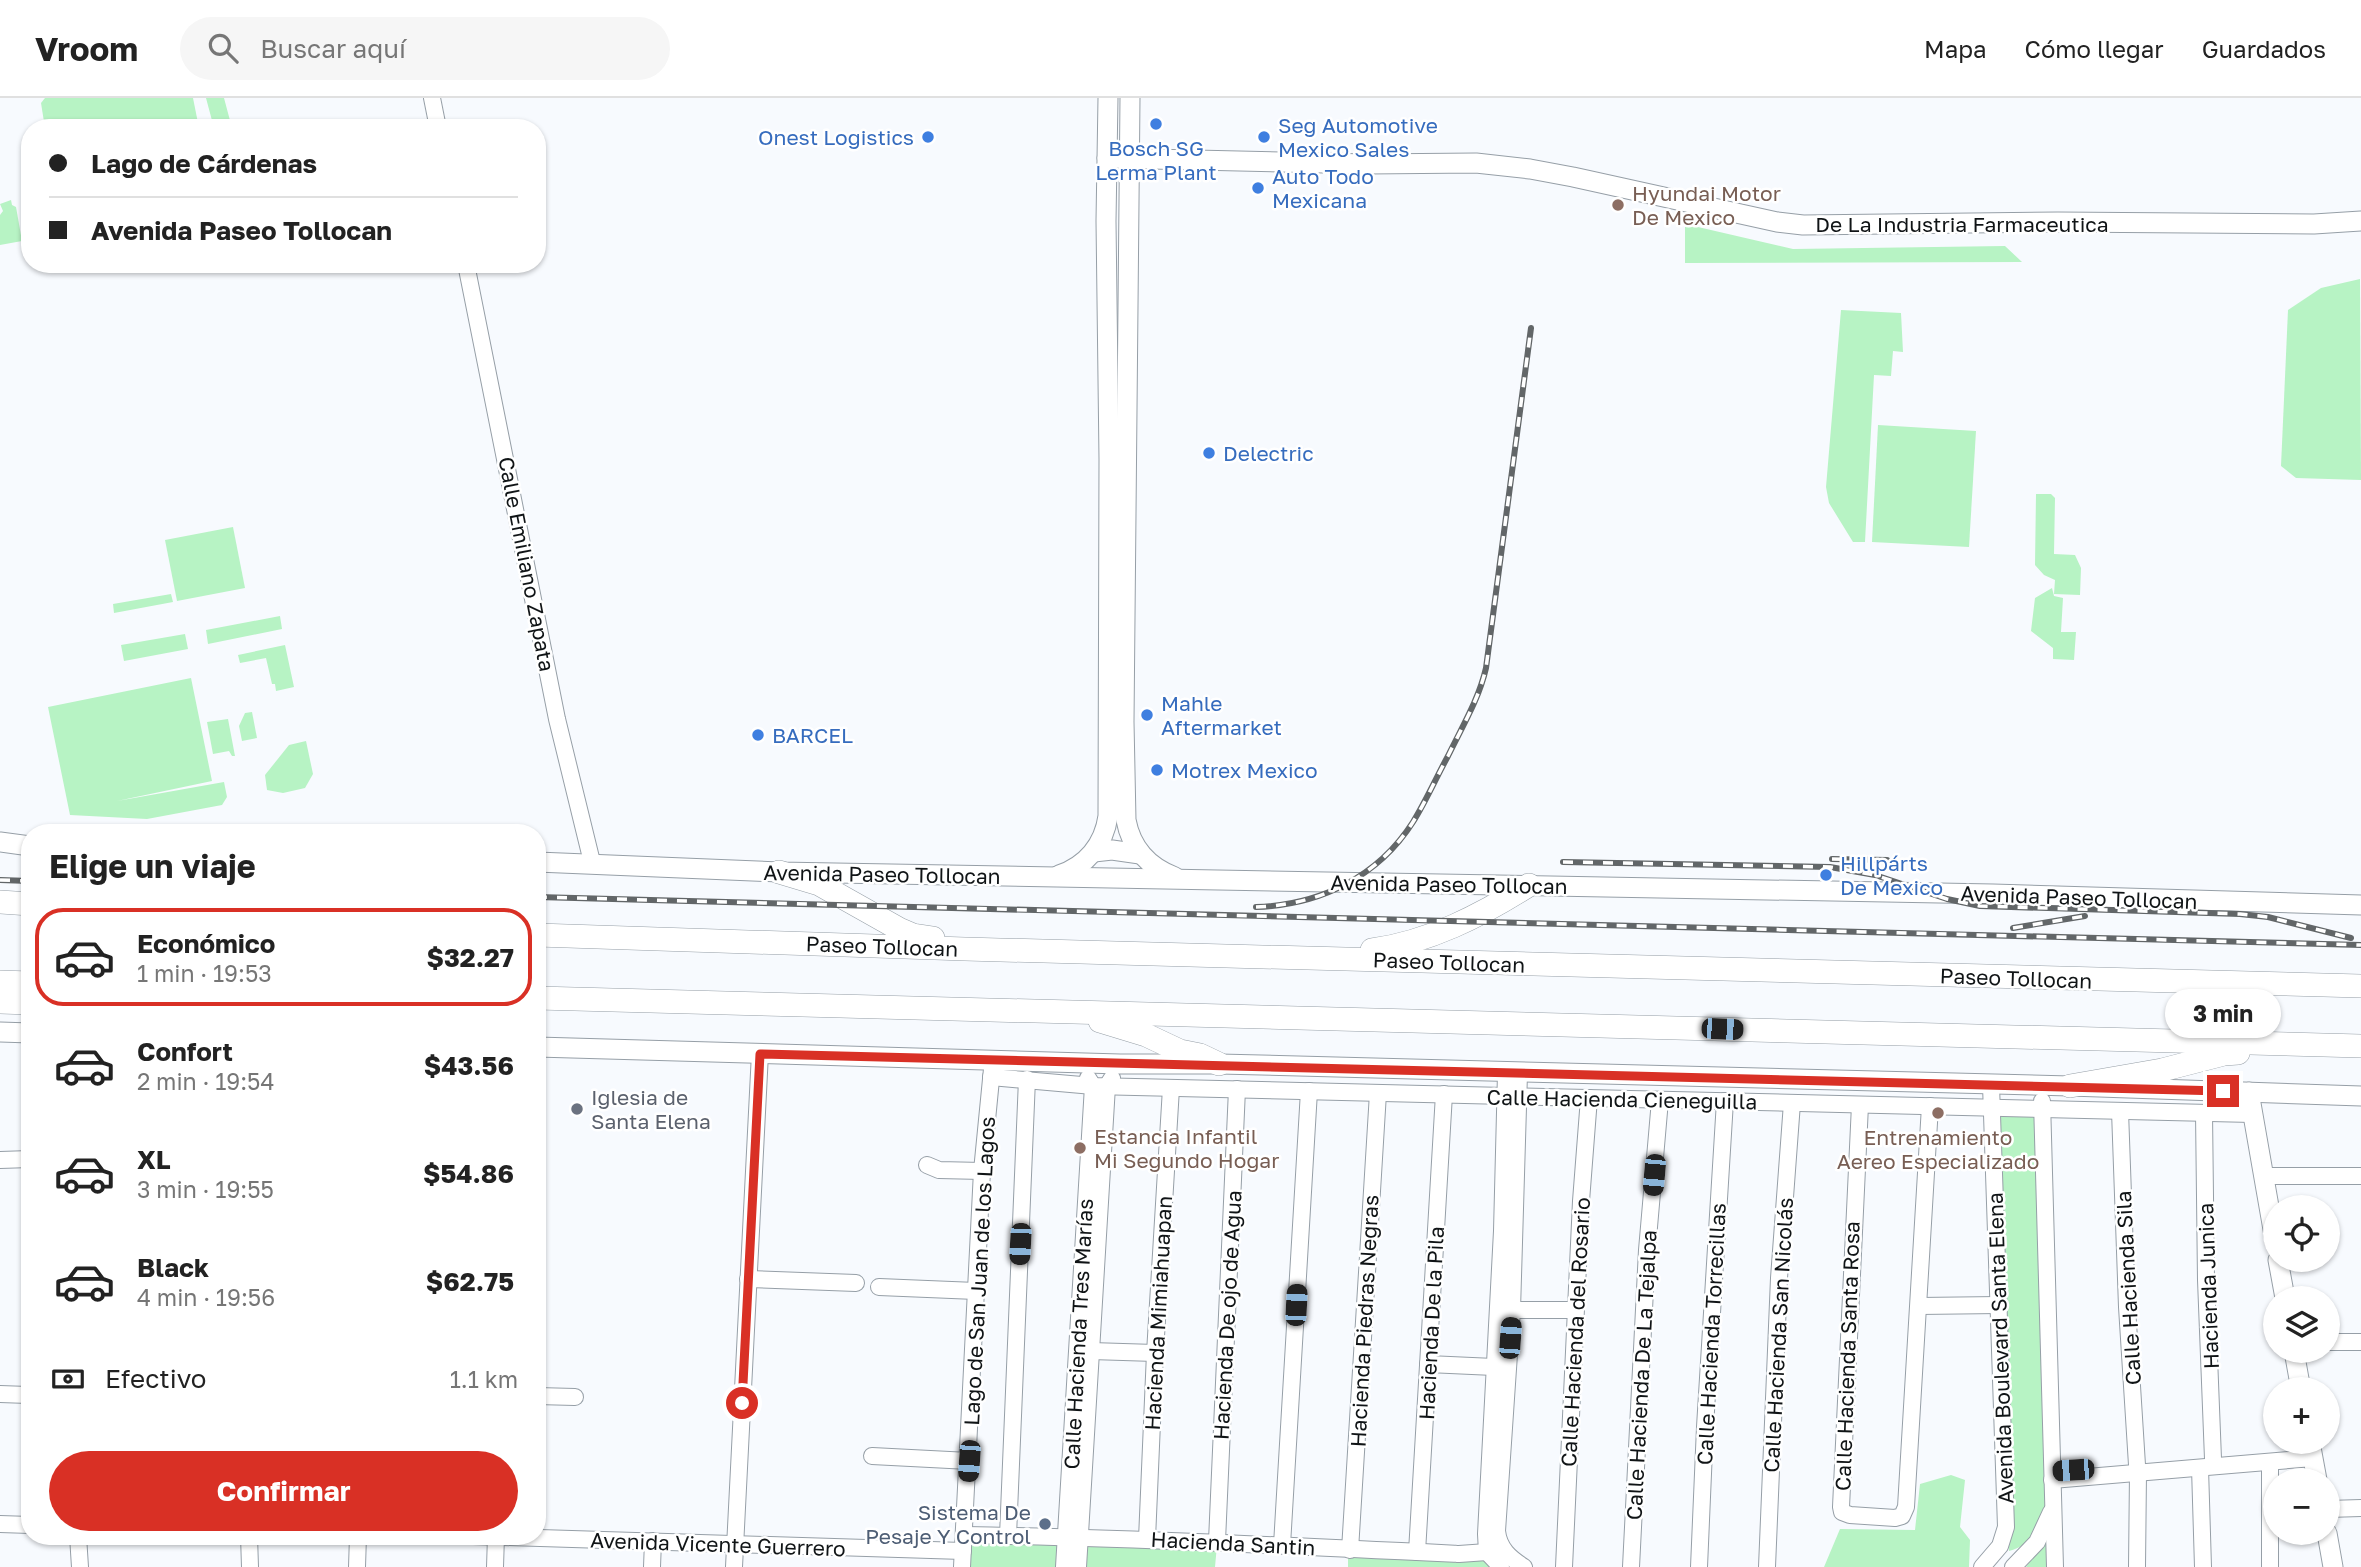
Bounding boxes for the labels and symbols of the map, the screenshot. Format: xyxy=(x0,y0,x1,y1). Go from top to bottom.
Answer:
place label: Seg Automotive Mexico Sales xyxy=(1278,112,1438,162)
marker: Bosch SG Lerma Plant xyxy=(1148,116,1164,132)
place label: Onest Logistics xyxy=(758,124,914,150)
marker: Onest Logistics xyxy=(920,129,936,145)
marker: Seg Automotive Mexico Sales xyxy=(1256,129,1272,145)
place label: Bosch SG Lerma Plant xyxy=(1095,135,1217,185)
place label: Auto Todo Mexicana xyxy=(1272,163,1374,213)
marker: Auto Todo Mexicana xyxy=(1250,180,1266,196)
place label: Hyundai Motor De Mexico xyxy=(1632,180,1781,230)
marker: Hyundai Motor De Mexico xyxy=(1610,197,1626,213)
street label: De La Industria Farmaceutica xyxy=(1815,211,2109,237)
place label: Delectric xyxy=(1223,440,1314,466)
marker: Delectric xyxy=(1201,445,1217,461)
street label: Calle Emiliano Zapata xyxy=(493,454,561,674)
place label: Mahle Aftermarket xyxy=(1161,690,1282,740)
marker: Mahle Aftermarket xyxy=(1139,707,1155,723)
place label: BARCEL xyxy=(772,722,853,748)
marker: BARCEL xyxy=(750,727,766,743)
place label: Motrex Mexico xyxy=(1171,757,1318,783)
marker: Motrex Mexico xyxy=(1149,762,1165,778)
place label: Hillpárts De Mexico xyxy=(1840,850,1943,900)
street label: Avenida Paseo Tollocan xyxy=(763,859,1001,889)
marker: Hillpárts De Mexico xyxy=(1818,867,1834,883)
street label: Avenida Paseo Tollocan xyxy=(1330,869,1568,899)
street label: Avenida Paseo Tollocan xyxy=(1960,880,2198,914)
street label: Paseo Tollocan xyxy=(805,930,959,962)
street label: Paseo Tollocan xyxy=(1372,946,1526,978)
street label: Paseo Tollocan xyxy=(1939,962,2093,994)
callout: 3 min xyxy=(2165,990,2281,1038)
car xyxy=(1701,1018,1744,1040)
route end xyxy=(2207,1075,2239,1107)
place label: Iglesia de Santa Elena xyxy=(591,1084,711,1134)
street label: Calle Hacienda Cieneguilla xyxy=(1487,1084,1757,1114)
marker: Iglesia de Santa Elena xyxy=(569,1101,585,1117)
marker: Entrenamiento Aereo Especializado xyxy=(1930,1105,1946,1121)
street label: Lago de San Juan de los Lagos xyxy=(958,1116,1000,1426)
place label: Estancia Infantil Mi Segundo Hogar xyxy=(1094,1123,1279,1173)
place label: Entrenamiento Aereo Especializado xyxy=(1837,1124,2039,1174)
marker: Estancia Infantil Mi Segundo Hogar xyxy=(1072,1140,1088,1156)
car xyxy=(1642,1153,1667,1197)
street label: Hacienda De ojo de Agua xyxy=(1207,1190,1247,1440)
street label: Calle Hacienda Sila xyxy=(2110,1190,2146,1386)
street label: Avenida Boulevard Santa Elena xyxy=(1982,1192,2018,1504)
street label: Hacienda Piedras Negras xyxy=(1344,1194,1384,1448)
street label: Hacienda Mimiahuapan xyxy=(1139,1195,1177,1431)
street label: Calle Hacienda del Rosario xyxy=(1555,1197,1595,1467)
street label: Calle Hacienda San Nicolás xyxy=(1758,1197,1798,1473)
street label: Calle Hacienda Tres Marías xyxy=(1058,1198,1098,1470)
street label: Calle Hacienda Torrecillas xyxy=(1691,1202,1731,1466)
street label: Hacienda Junica xyxy=(2192,1202,2224,1370)
street label: Calle Hacienda Santa Rosa xyxy=(1829,1221,1865,1491)
car xyxy=(1009,1222,1032,1266)
street label: Hacienda De la Pila xyxy=(1413,1225,1449,1421)
street label: Calle Hacienda De La Tejalpa xyxy=(1620,1229,1662,1521)
car xyxy=(1285,1283,1308,1327)
car xyxy=(1499,1316,1522,1360)
route start xyxy=(726,1387,758,1419)
car xyxy=(958,1439,981,1483)
car xyxy=(2052,1458,2095,1482)
place label: Sistema De Pesaje Y Control xyxy=(865,1499,1031,1549)
marker: Sistema De Pesaje Y Control xyxy=(1037,1516,1053,1532)
street label: Hacienda Santin xyxy=(1150,1526,1316,1560)
street label: Avenida Vicente Guerrero xyxy=(590,1527,846,1561)

